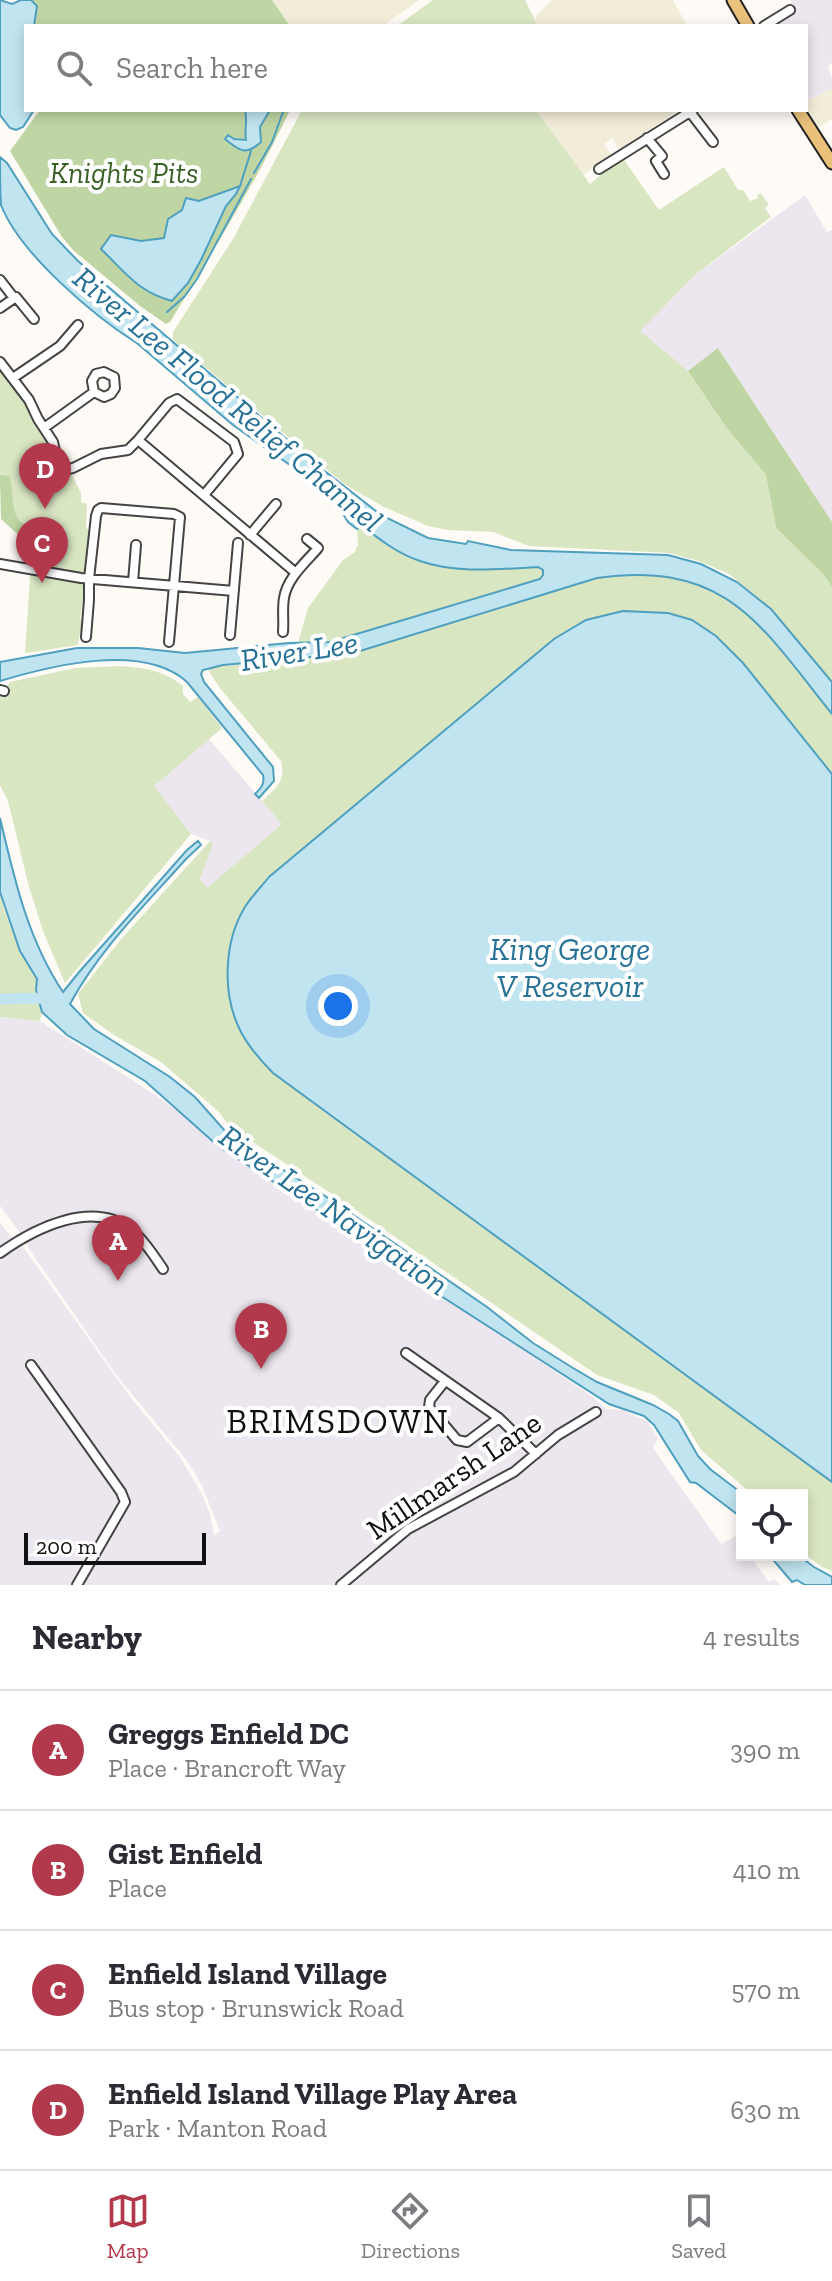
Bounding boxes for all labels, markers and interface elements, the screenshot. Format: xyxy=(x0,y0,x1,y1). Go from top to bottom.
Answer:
search box xyxy=(24,24,808,112)
icon: search xyxy=(52,46,96,90)
text: Search here xyxy=(116,50,268,86)
park label: Knights Pits xyxy=(49,155,199,191)
water label: River Lee Flood Relief Channel xyxy=(66,259,390,539)
pin: D xyxy=(19,443,71,509)
pin: C xyxy=(16,517,68,583)
water label: River Lee xyxy=(237,623,361,679)
water label: King George V Reservoir xyxy=(490,930,650,1005)
your location xyxy=(318,986,358,1026)
water label: River Lee Navigation xyxy=(212,1117,456,1303)
pin: A xyxy=(92,1215,144,1281)
pin: B xyxy=(235,1303,287,1369)
district label: BRIMSDOWN xyxy=(226,1401,450,1442)
street label: Millmarsh Lane xyxy=(360,1404,548,1548)
map controls xyxy=(736,1489,808,1561)
button: locate xyxy=(736,1489,808,1561)
scale bar xyxy=(24,1529,206,1565)
text: 200 m xyxy=(36,1533,97,1560)
text: Nearby xyxy=(32,1617,142,1658)
text: 4 results xyxy=(703,1621,800,1653)
text: Greggs Enfield DC xyxy=(108,1716,349,1752)
text: A xyxy=(49,1734,67,1766)
text: 390 m xyxy=(730,1734,800,1766)
text: Place · Brancroft Way xyxy=(108,1752,346,1784)
text: Gist Enfield xyxy=(108,1836,262,1872)
text: B xyxy=(50,1854,66,1886)
text: 410 m xyxy=(733,1854,800,1886)
text: Place xyxy=(108,1872,167,1904)
text: Enfield Island Village xyxy=(108,1956,387,1992)
text: C xyxy=(50,1974,66,2006)
text: 570 m xyxy=(731,1974,800,2006)
text: Bus stop · Brunswick Road xyxy=(108,1992,404,2024)
text: Enfield Island Village Play Area xyxy=(108,2076,517,2112)
text: D xyxy=(49,2094,67,2126)
text: 630 m xyxy=(730,2094,800,2126)
text: Park · Manton Road xyxy=(108,2112,327,2144)
tab: Map xyxy=(106,2189,150,2264)
tab: Directions xyxy=(361,2189,460,2264)
tab: Saved xyxy=(671,2189,726,2264)

